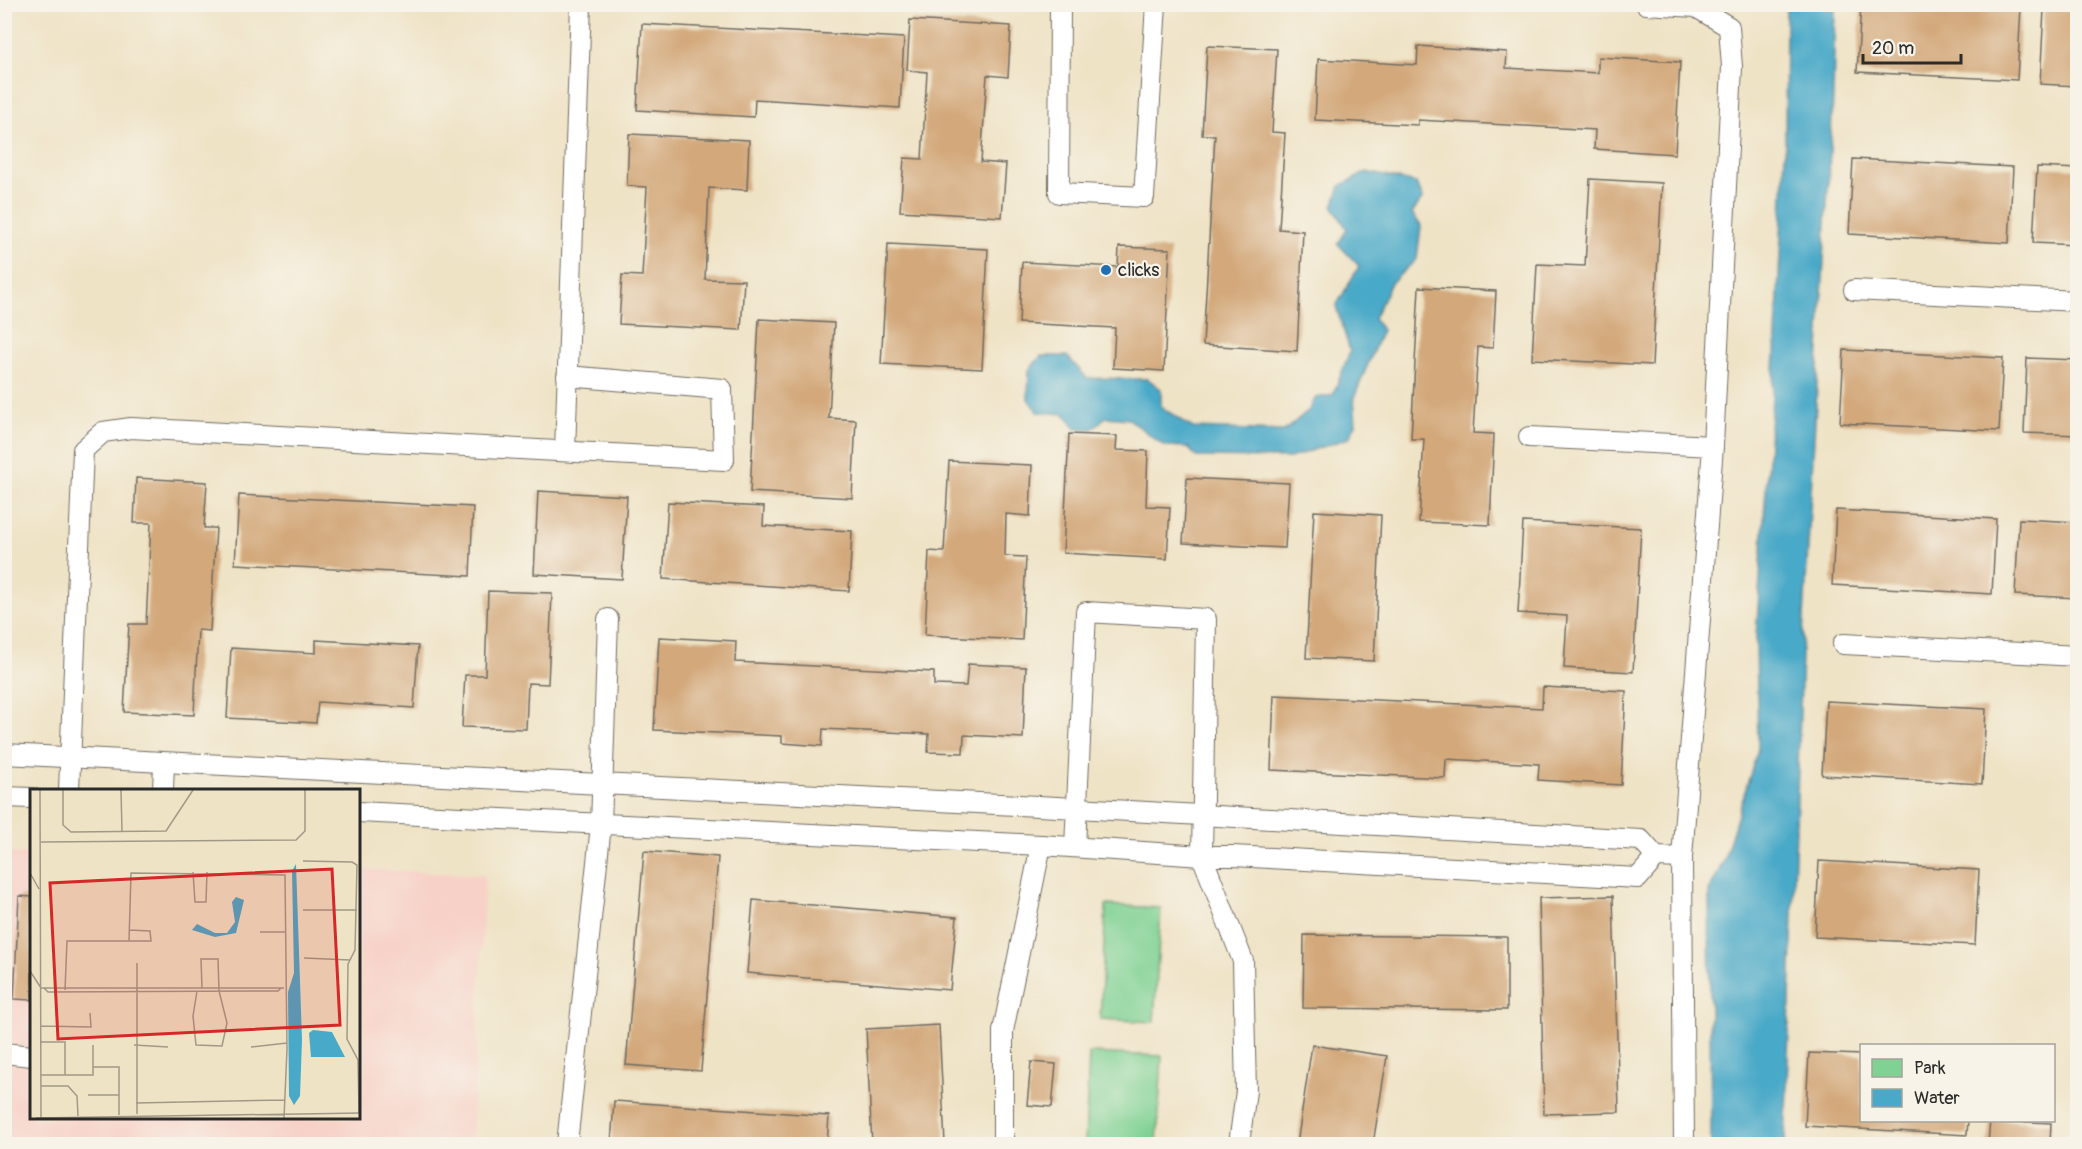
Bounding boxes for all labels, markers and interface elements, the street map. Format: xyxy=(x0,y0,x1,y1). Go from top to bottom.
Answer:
scale bar xyxy=(1863,27,1960,65)
text: 20 m xyxy=(1872,37,1914,60)
place label: clicks xyxy=(1118,259,1159,282)
marker: clicks xyxy=(1099,263,1113,277)
inset map xyxy=(30,789,360,1119)
legend xyxy=(1860,1044,2055,1122)
text: Park xyxy=(1914,1057,1946,1080)
text: Water xyxy=(1914,1087,1960,1110)

